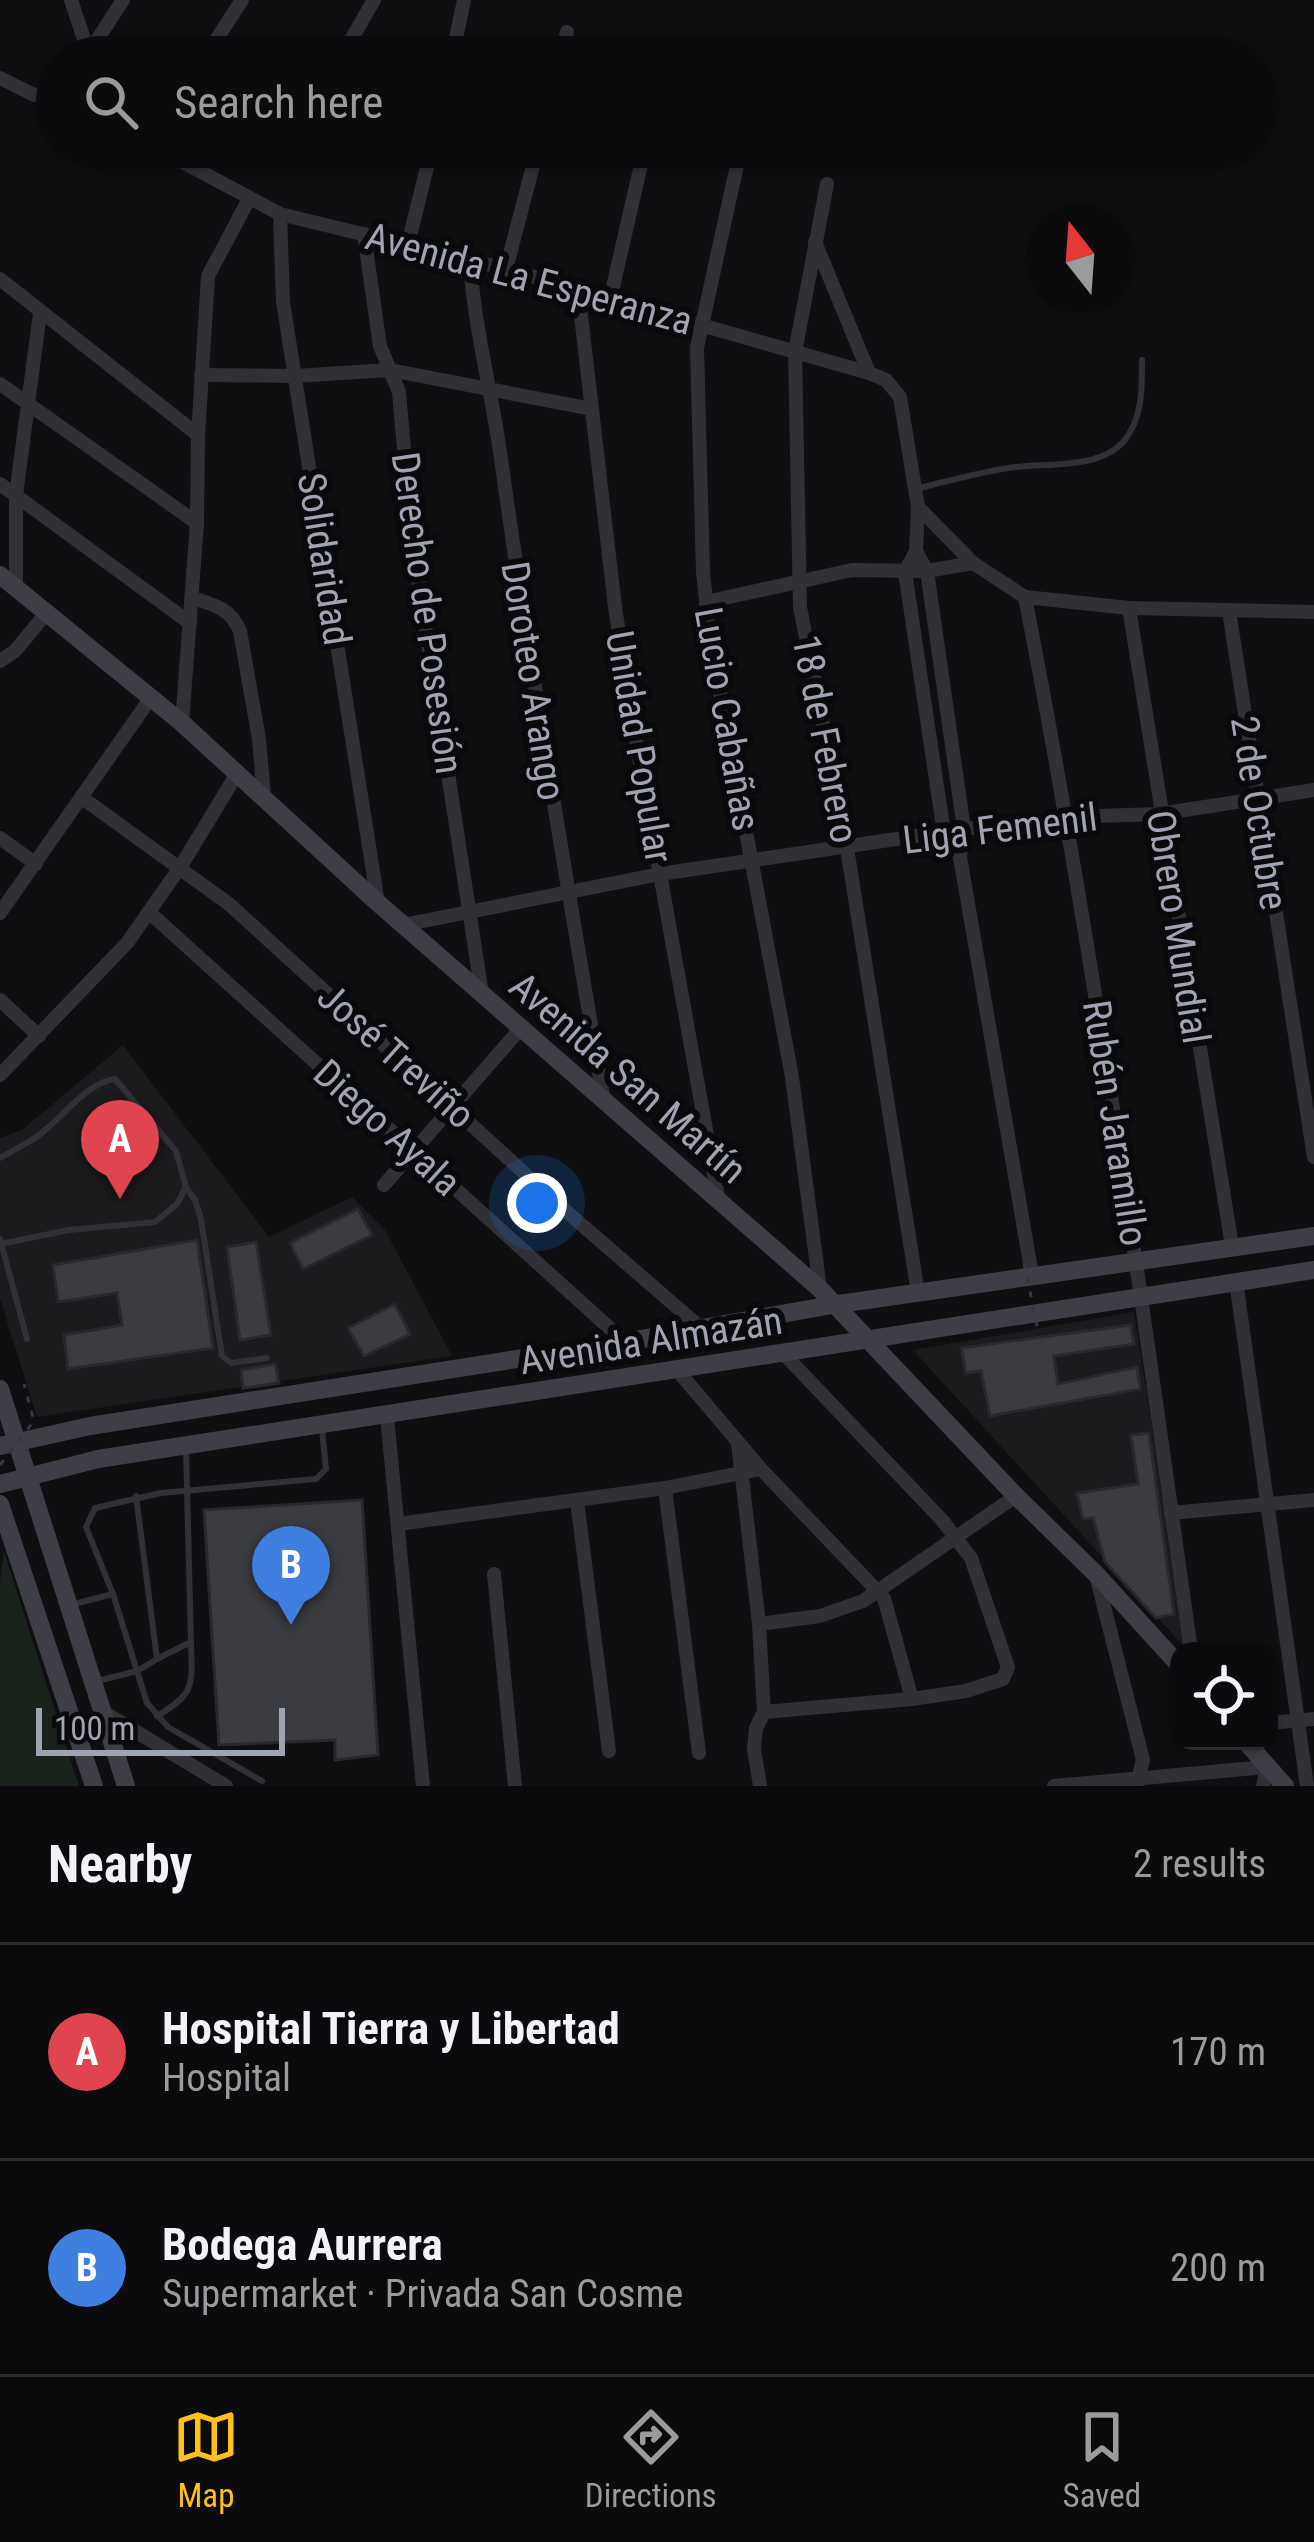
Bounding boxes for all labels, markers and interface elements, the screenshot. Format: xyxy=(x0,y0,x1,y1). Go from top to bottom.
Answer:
search box xyxy=(36,36,1278,168)
icon: search xyxy=(78,69,144,135)
text: Search here xyxy=(174,76,383,129)
north arrow xyxy=(1026,204,1134,312)
street label: Avenida La Esperanza xyxy=(361,213,697,345)
street label: Derecho de Posesión xyxy=(382,449,472,777)
street label: Solidaridad xyxy=(288,469,360,649)
street label: Doroteo Arango xyxy=(491,558,575,804)
street label: Lucio Cabañas xyxy=(685,604,769,834)
street label: Unidad Popular xyxy=(596,627,682,867)
street label: 18 de Febrero xyxy=(782,631,868,847)
street label: 2 de Octubre xyxy=(1221,713,1297,913)
street label: Liga Femenil xyxy=(900,794,1100,864)
street label: Obrero Mundial xyxy=(1137,807,1219,1047)
street label: Avenida San Martín xyxy=(500,963,756,1193)
street label: José Treviño xyxy=(308,974,484,1138)
street label: Rubén Jaramillo xyxy=(1073,997,1157,1249)
street label: Diego Ayala xyxy=(304,1050,470,1206)
pin: A xyxy=(81,1100,159,1199)
your location xyxy=(507,1173,567,1233)
street label: Avenida Almazán xyxy=(516,1298,786,1384)
pin: B xyxy=(252,1526,330,1625)
map controls xyxy=(1170,1642,1278,1750)
button: locate xyxy=(1170,1642,1278,1750)
scale bar xyxy=(36,1702,285,1755)
text: 100 m xyxy=(54,1709,135,1748)
text: Nearby xyxy=(48,1835,192,1894)
text: 2 results xyxy=(1133,1841,1266,1887)
text: Hospital Tierra y Libertad xyxy=(162,2002,620,2055)
text: A xyxy=(75,2029,99,2075)
text: 170 m xyxy=(1170,2029,1266,2075)
text: Hospital xyxy=(162,2055,291,2101)
text: Bodega Aurrera xyxy=(162,2218,443,2271)
text: B xyxy=(76,2245,98,2291)
text: 200 m xyxy=(1170,2245,1266,2291)
text: Supermarket · Privada San Cosme xyxy=(162,2271,683,2317)
tab: Map xyxy=(173,2404,239,2515)
tab: Directions xyxy=(585,2404,717,2515)
tab: Saved xyxy=(1063,2404,1141,2515)

